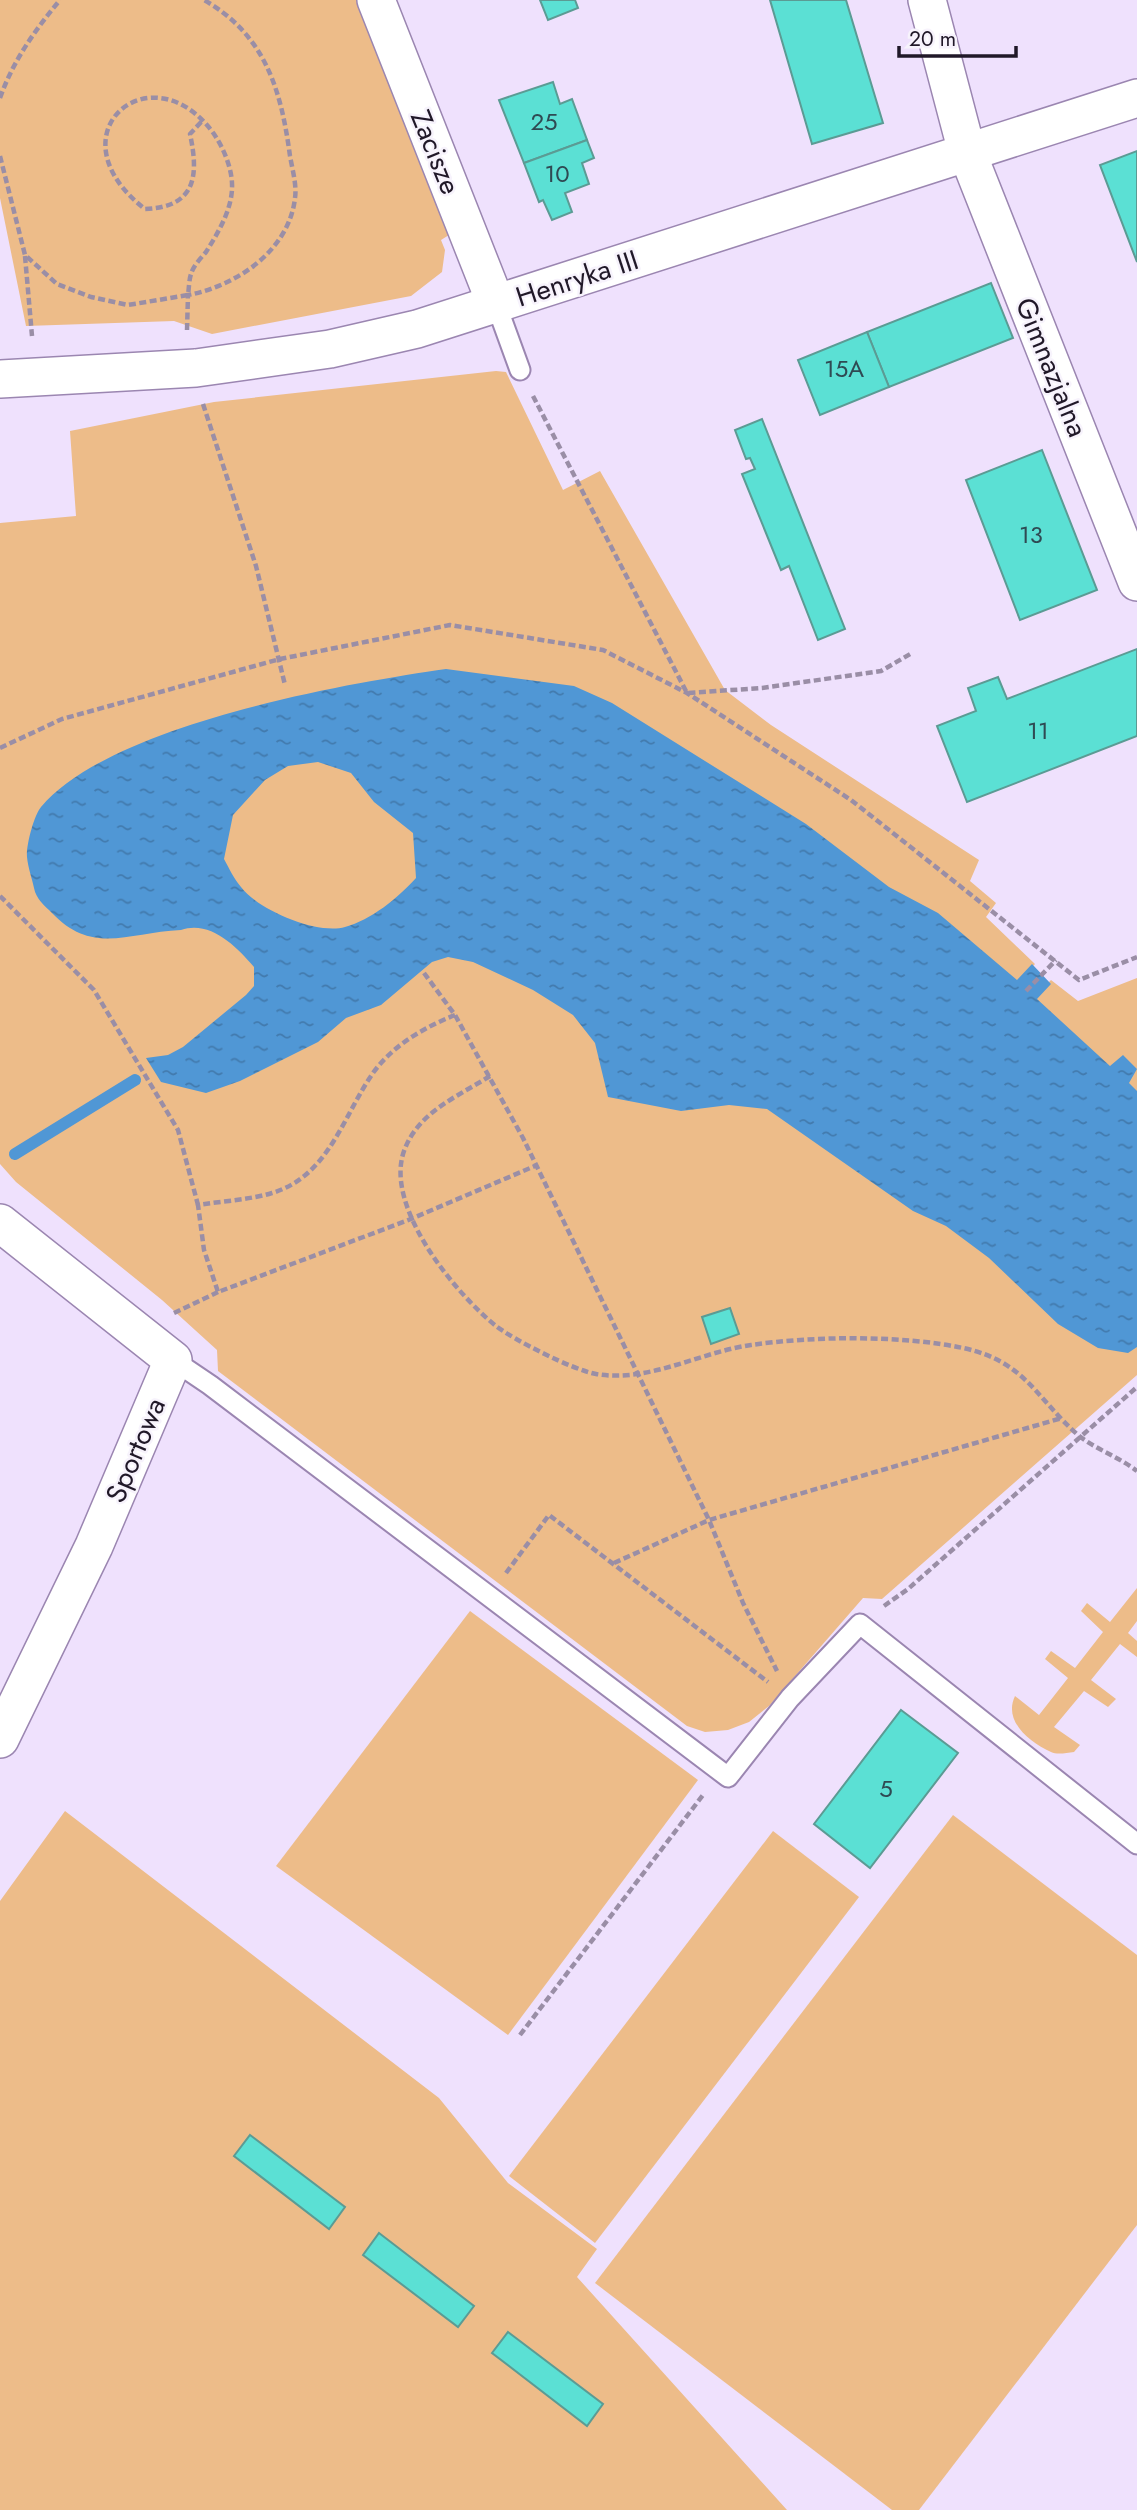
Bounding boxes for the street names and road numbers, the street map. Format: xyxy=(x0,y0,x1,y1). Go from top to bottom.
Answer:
street label: Zacisze xyxy=(400,104,471,200)
street label: Henryka III xyxy=(511,239,644,318)
street label: Gimnazjalna xyxy=(1005,291,1098,443)
street label: Sportowa xyxy=(95,1391,176,1509)

